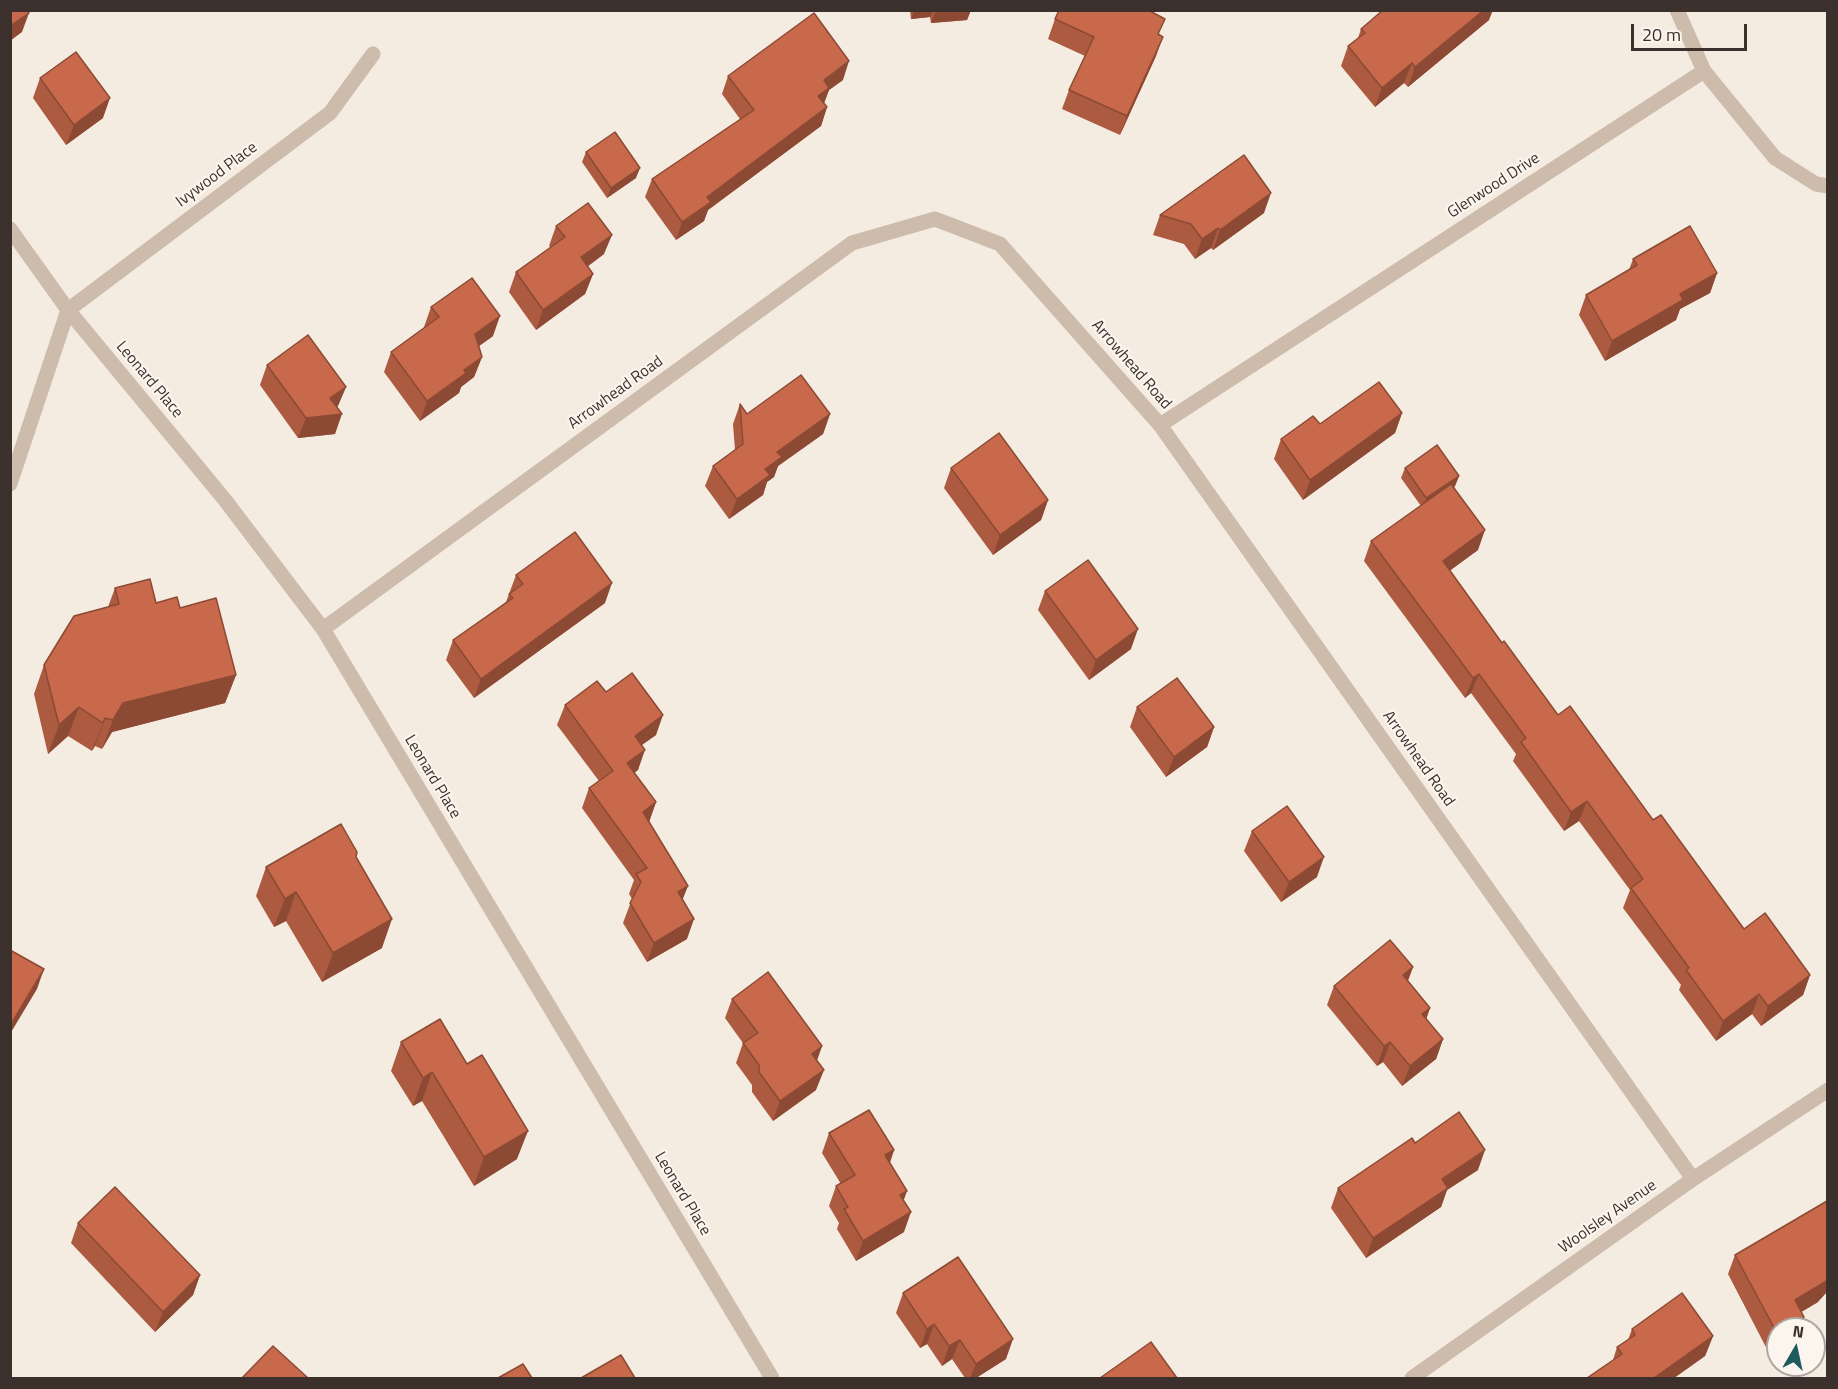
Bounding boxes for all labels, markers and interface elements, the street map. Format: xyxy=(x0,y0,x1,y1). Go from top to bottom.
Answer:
scale bar xyxy=(1634,12,1750,50)
text: 20 m xyxy=(1642,21,1681,48)
street label: Ivywood Place xyxy=(173,138,261,212)
street label: Glenwood Drive xyxy=(1444,149,1544,223)
street label: Arrowhead Road xyxy=(1087,316,1175,414)
street label: Leonard Place xyxy=(111,338,187,422)
street label: Arrowhead Road xyxy=(565,352,667,434)
street label: Arrowhead Road xyxy=(1378,707,1458,811)
street label: Leonard Place xyxy=(400,732,464,822)
street label: Leonard Place xyxy=(650,1149,714,1239)
street label: Woolsley Avenue xyxy=(1555,1176,1661,1258)
north arrow xyxy=(1766,1317,1826,1377)
text: N xyxy=(1791,1318,1806,1344)

